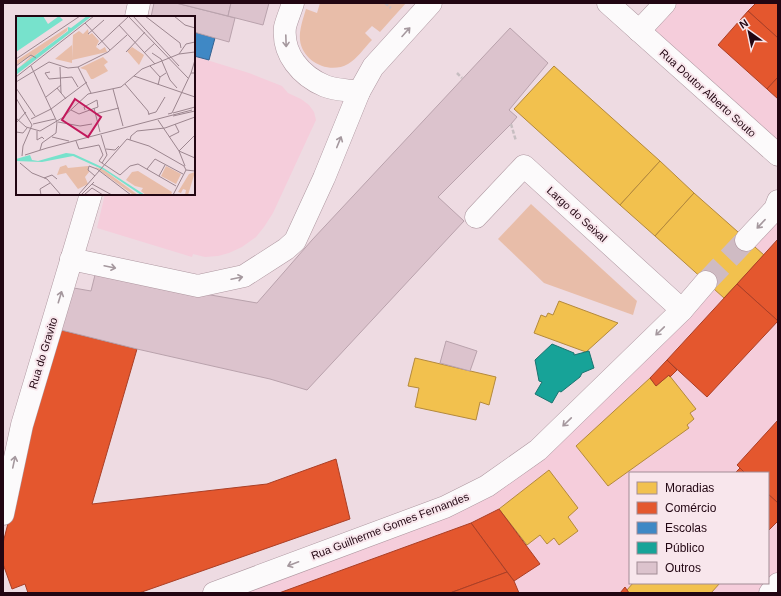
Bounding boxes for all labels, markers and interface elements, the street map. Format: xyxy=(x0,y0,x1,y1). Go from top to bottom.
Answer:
north arrow xyxy=(729,12,769,52)
inset map xyxy=(16,16,195,195)
text: N xyxy=(737,16,750,31)
one-way arrow xyxy=(401,27,410,37)
one-way arrow xyxy=(282,34,290,47)
street label: Rua Doutor Alberto Souto xyxy=(657,47,759,139)
one-way arrow xyxy=(336,136,343,148)
street label: Largo do Seixal xyxy=(545,184,609,244)
one-way arrow xyxy=(756,219,765,229)
one-way arrow xyxy=(103,264,116,272)
one-way arrow xyxy=(230,273,243,281)
one-way arrow xyxy=(57,291,64,304)
street label: Rua do Gravito xyxy=(26,316,60,390)
one-way arrow xyxy=(655,326,665,336)
one-way arrow xyxy=(562,417,572,427)
one-way arrow xyxy=(10,456,18,469)
legend xyxy=(629,472,769,584)
text: Moradias xyxy=(665,481,714,495)
street label: Rua Guilherme Gomes Fernandes xyxy=(309,490,471,562)
text: Comércio xyxy=(665,501,717,515)
text: Escolas xyxy=(665,521,707,535)
text: Público xyxy=(665,541,705,555)
one-way arrow xyxy=(288,560,300,568)
text: Outros xyxy=(665,561,701,575)

